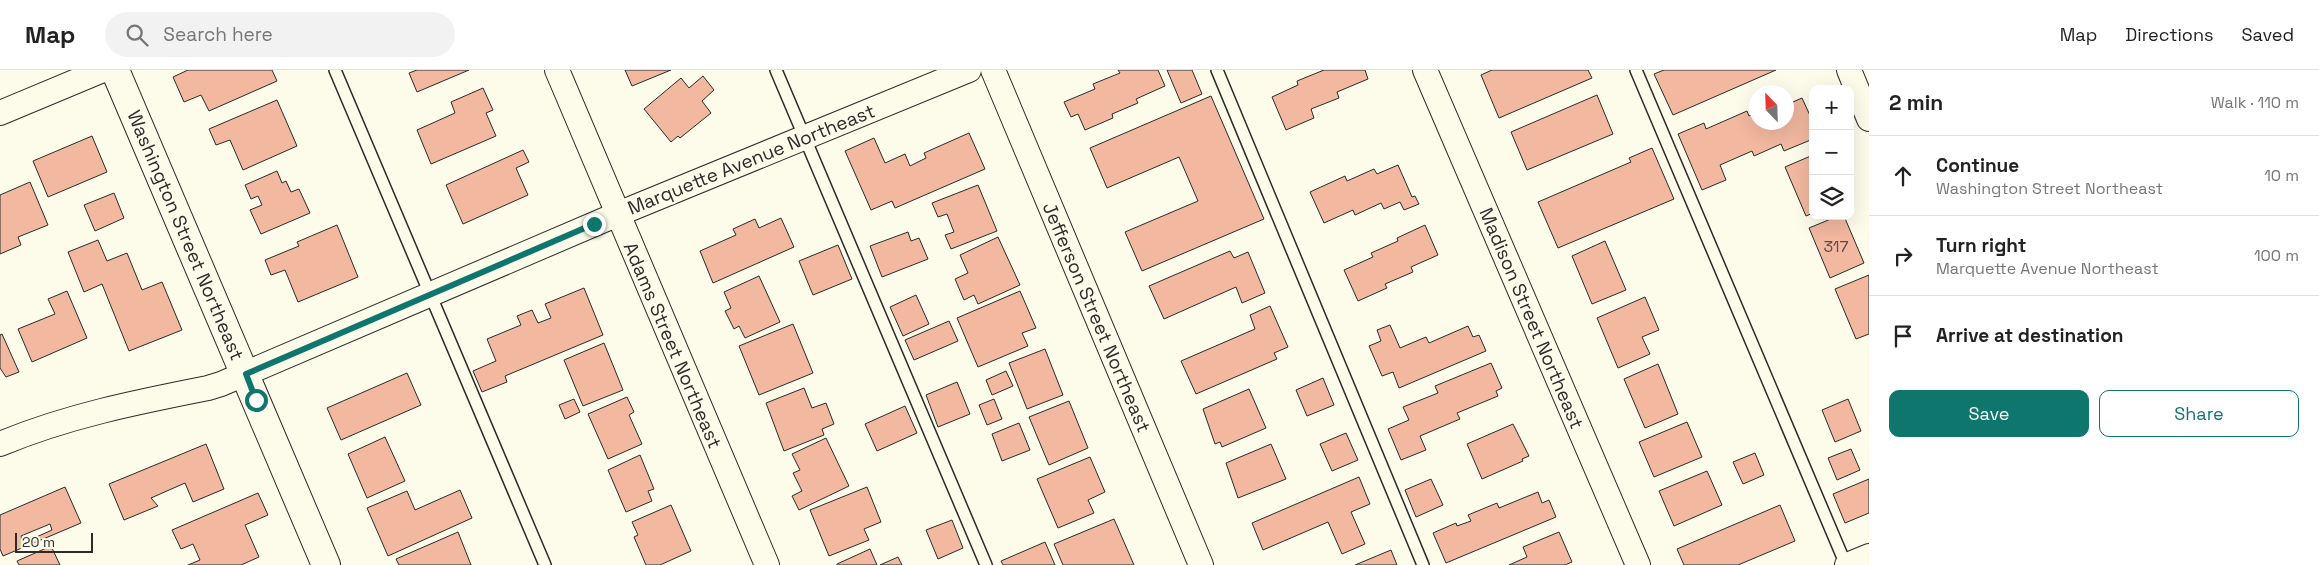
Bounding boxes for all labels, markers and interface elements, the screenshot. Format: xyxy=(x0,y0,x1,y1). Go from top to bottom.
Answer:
search box xyxy=(105,12,455,57)
text: Map xyxy=(25,19,75,50)
icon: search xyxy=(123,21,151,49)
text: Search here xyxy=(163,22,273,47)
text: Map xyxy=(2060,23,2097,46)
text: Directions xyxy=(2125,23,2214,46)
text: Saved xyxy=(2242,23,2294,46)
north arrow xyxy=(1749,85,1794,130)
map controls xyxy=(1809,85,1854,220)
button: + xyxy=(1809,85,1854,130)
text: 2 min xyxy=(1889,89,1943,116)
text: Walk · 110 m xyxy=(2211,92,2299,113)
street label: Marquette Avenue Northeast xyxy=(624,98,879,221)
street label: Washington Street Northeast xyxy=(121,106,250,364)
button: − xyxy=(1809,130,1854,175)
text: Continue xyxy=(1936,153,2019,178)
icon: ahead xyxy=(1889,162,1917,190)
text: 10 m xyxy=(2264,165,2299,186)
button: layers xyxy=(1809,175,1854,220)
text: Washington Street Northeast xyxy=(1936,178,2163,199)
street label: Jefferson Street Northeast xyxy=(1037,198,1156,436)
street label: Madison Street Northeast xyxy=(1474,204,1589,433)
route end xyxy=(583,213,606,236)
text: Turn right xyxy=(1936,233,2026,258)
house number: 317 xyxy=(1823,236,1849,257)
street label: Adams Street Northeast xyxy=(618,238,727,452)
icon: right xyxy=(1889,242,1917,270)
text: 100 m xyxy=(2254,245,2299,266)
text: Marquette Avenue Northeast xyxy=(1936,258,2159,279)
icon: arrive xyxy=(1889,322,1917,350)
text: Arrive at destination xyxy=(1936,323,2124,348)
route start xyxy=(245,389,268,412)
button: Save xyxy=(1889,390,2089,437)
button: Share xyxy=(2099,390,2299,437)
scale bar xyxy=(15,530,92,553)
text: 20 m xyxy=(22,533,55,551)

